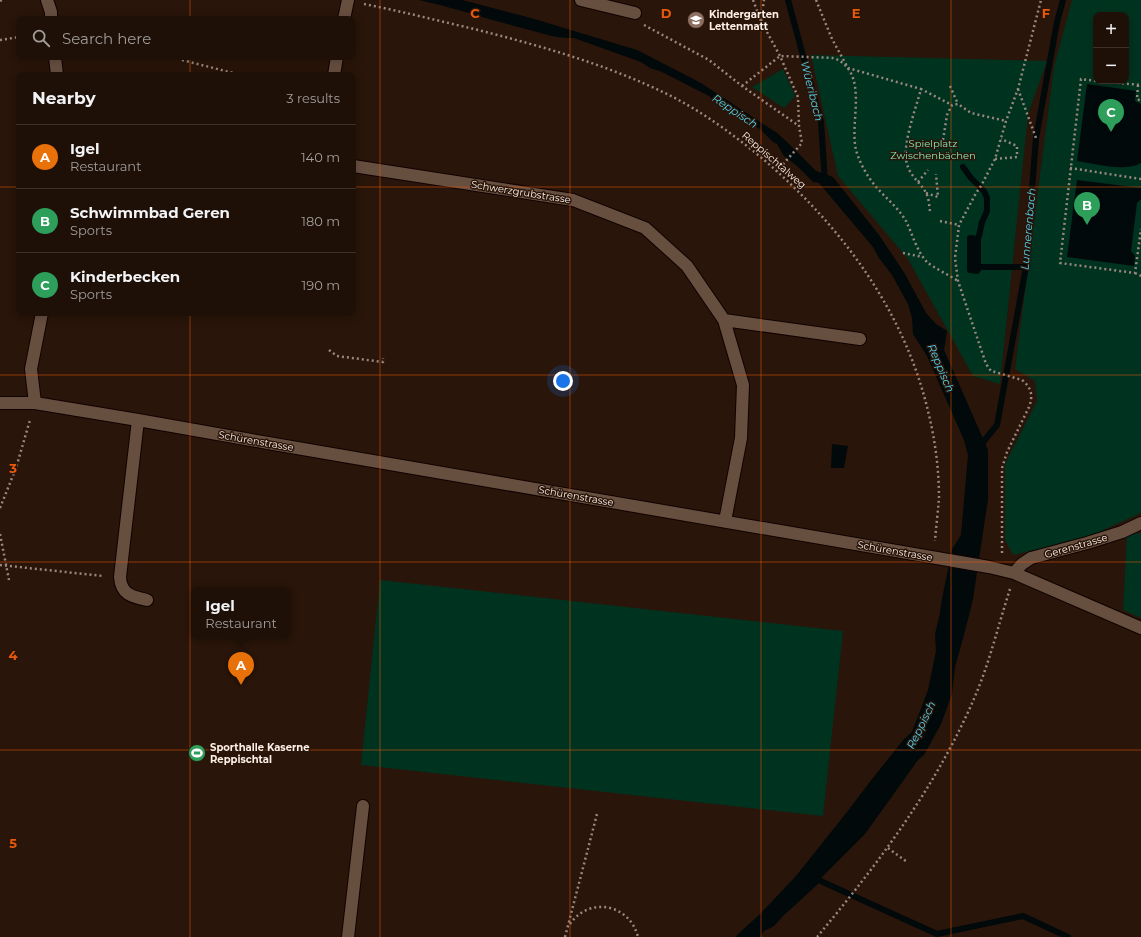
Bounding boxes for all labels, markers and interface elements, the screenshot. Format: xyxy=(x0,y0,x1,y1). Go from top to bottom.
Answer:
text: C xyxy=(470,5,480,21)
text: D xyxy=(661,5,672,21)
text: E xyxy=(852,5,861,21)
text: F xyxy=(1042,5,1050,21)
place label: Kindergarten Lettenmatt xyxy=(709,8,779,33)
school or university icon: Kindergarten Lettenmatt xyxy=(686,10,706,30)
map controls xyxy=(1093,12,1129,84)
button: + xyxy=(1093,12,1129,48)
search box xyxy=(16,16,356,60)
icon: search xyxy=(30,27,52,49)
text: Search here xyxy=(62,29,151,48)
button: − xyxy=(1093,48,1129,84)
water label: Wüeribach xyxy=(798,59,826,123)
text: Nearby xyxy=(32,88,96,108)
text: 3 results xyxy=(286,90,340,106)
water label: Reppisch xyxy=(710,91,760,131)
pin: C xyxy=(1098,99,1124,132)
street label: Reppischtalweg xyxy=(739,129,809,191)
park label: Spielplatz Zwischenbächen xyxy=(890,137,976,162)
text: Igel xyxy=(70,139,99,158)
text: A xyxy=(40,149,50,165)
text: 140 m xyxy=(301,149,340,165)
text: Restaurant xyxy=(70,158,141,174)
street label: Schwerzgrubstrasse xyxy=(470,178,572,206)
water label: Lunnerenbach xyxy=(1017,187,1039,271)
pin: B xyxy=(1074,192,1100,225)
text: Schwimmbad Geren xyxy=(70,203,230,222)
text: B xyxy=(40,213,50,229)
text: 180 m xyxy=(301,213,340,229)
text: Sports xyxy=(70,222,112,238)
text: Kinderbecken xyxy=(70,267,180,286)
text: C xyxy=(40,277,50,293)
text: 190 m xyxy=(302,277,340,293)
text: Sports xyxy=(70,286,112,302)
water label: Reppisch xyxy=(925,342,957,394)
your location xyxy=(553,371,573,391)
street label: Schürenstrasse xyxy=(217,428,295,454)
text: 3 xyxy=(8,460,17,476)
street label: Schürenstrasse xyxy=(537,483,615,509)
street label: Gerenstrasse xyxy=(1043,531,1109,561)
street label: Schürenstrasse xyxy=(856,538,934,564)
popup xyxy=(191,587,291,639)
text: Igel xyxy=(205,596,235,615)
text: Restaurant xyxy=(205,615,277,631)
text: 4 xyxy=(9,647,18,663)
pin: A xyxy=(228,652,254,685)
water label: Reppisch xyxy=(903,699,939,751)
place label: Sporthalle Kaserne Reppischtal xyxy=(210,741,310,766)
sports icon: Sporthalle Kaserne Reppischtal xyxy=(187,743,207,763)
text: 5 xyxy=(9,835,17,851)

